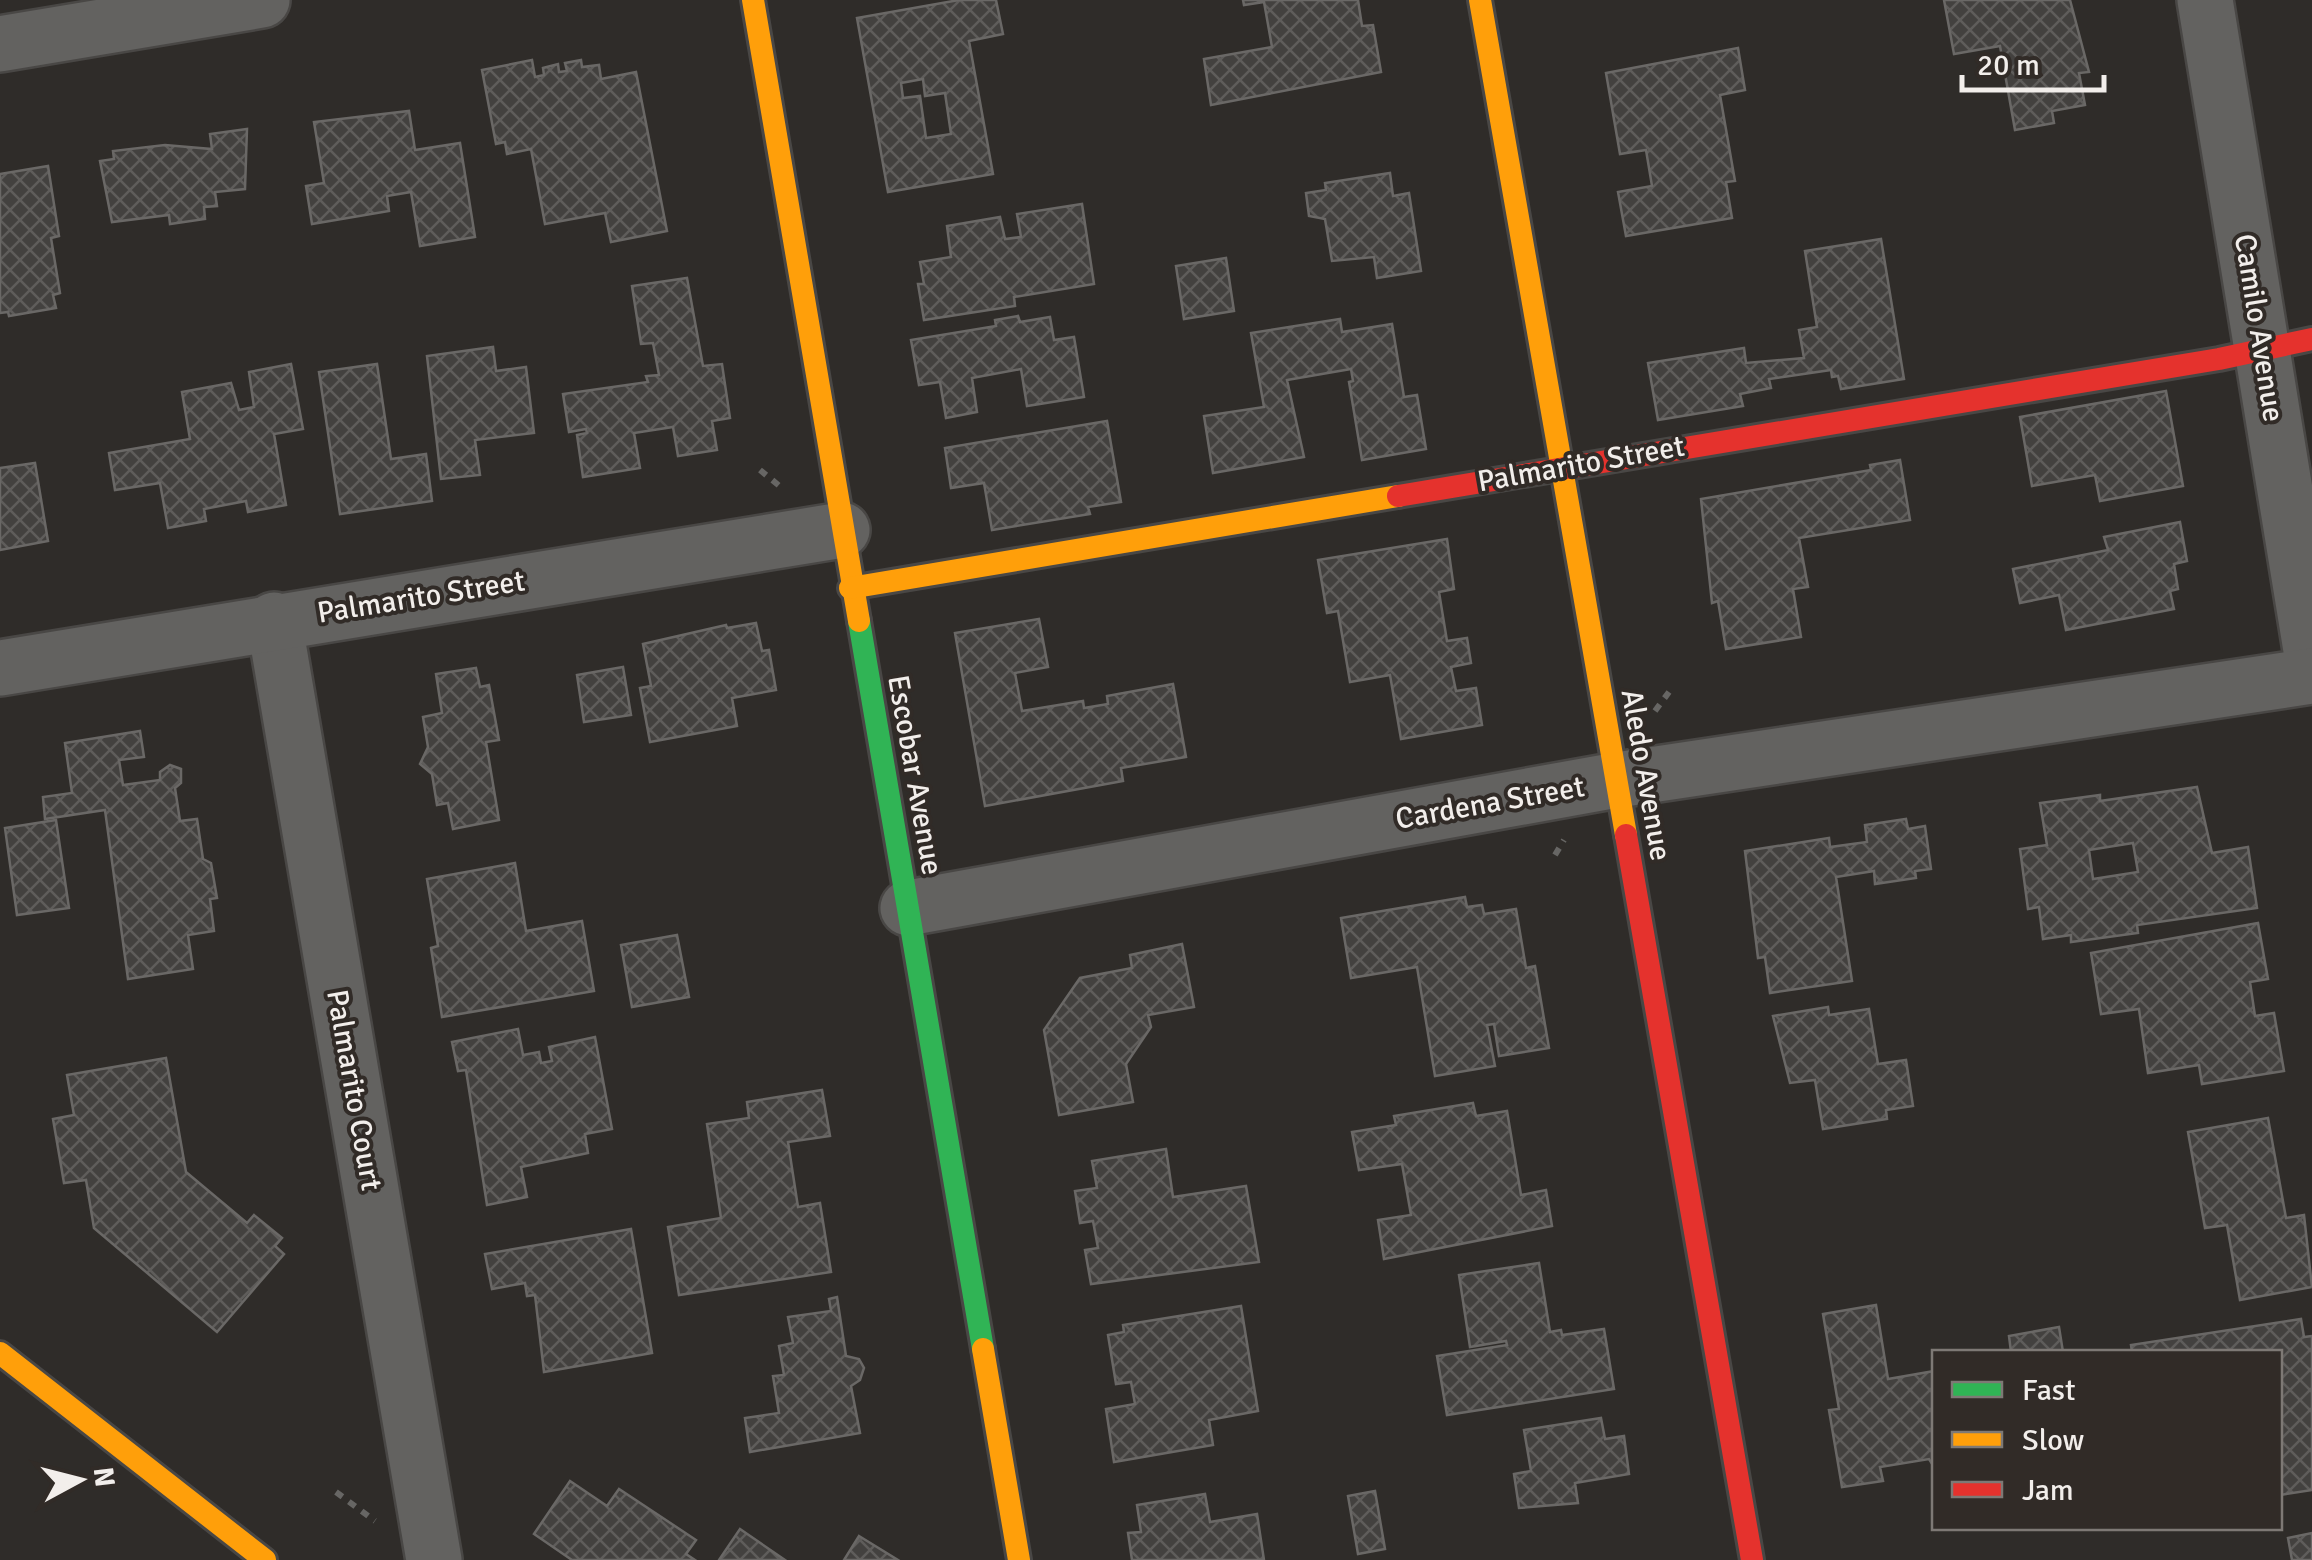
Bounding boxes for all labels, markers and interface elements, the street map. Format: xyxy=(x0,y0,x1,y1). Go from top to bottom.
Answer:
scale bar xyxy=(1962,30,2104,92)
text: 20 m xyxy=(1977,47,2040,84)
street label: Camilo Avenue xyxy=(2226,231,2292,425)
street label: Palmarito Street xyxy=(1475,428,1687,500)
street label: Palmarito Street xyxy=(315,562,527,632)
street label: Escobar Avenue xyxy=(879,672,951,878)
street label: Aledo Avenue xyxy=(1613,686,1679,864)
street label: Cardena Street xyxy=(1393,768,1587,838)
street label: Palmarito Court xyxy=(318,987,390,1193)
legend xyxy=(1932,1350,2282,1530)
text: Fast xyxy=(2022,1372,2075,1409)
text: Slow xyxy=(2022,1422,2084,1459)
north arrow xyxy=(30,1430,130,1530)
text: N xyxy=(86,1465,122,1489)
text: Jam xyxy=(2022,1472,2074,1509)

